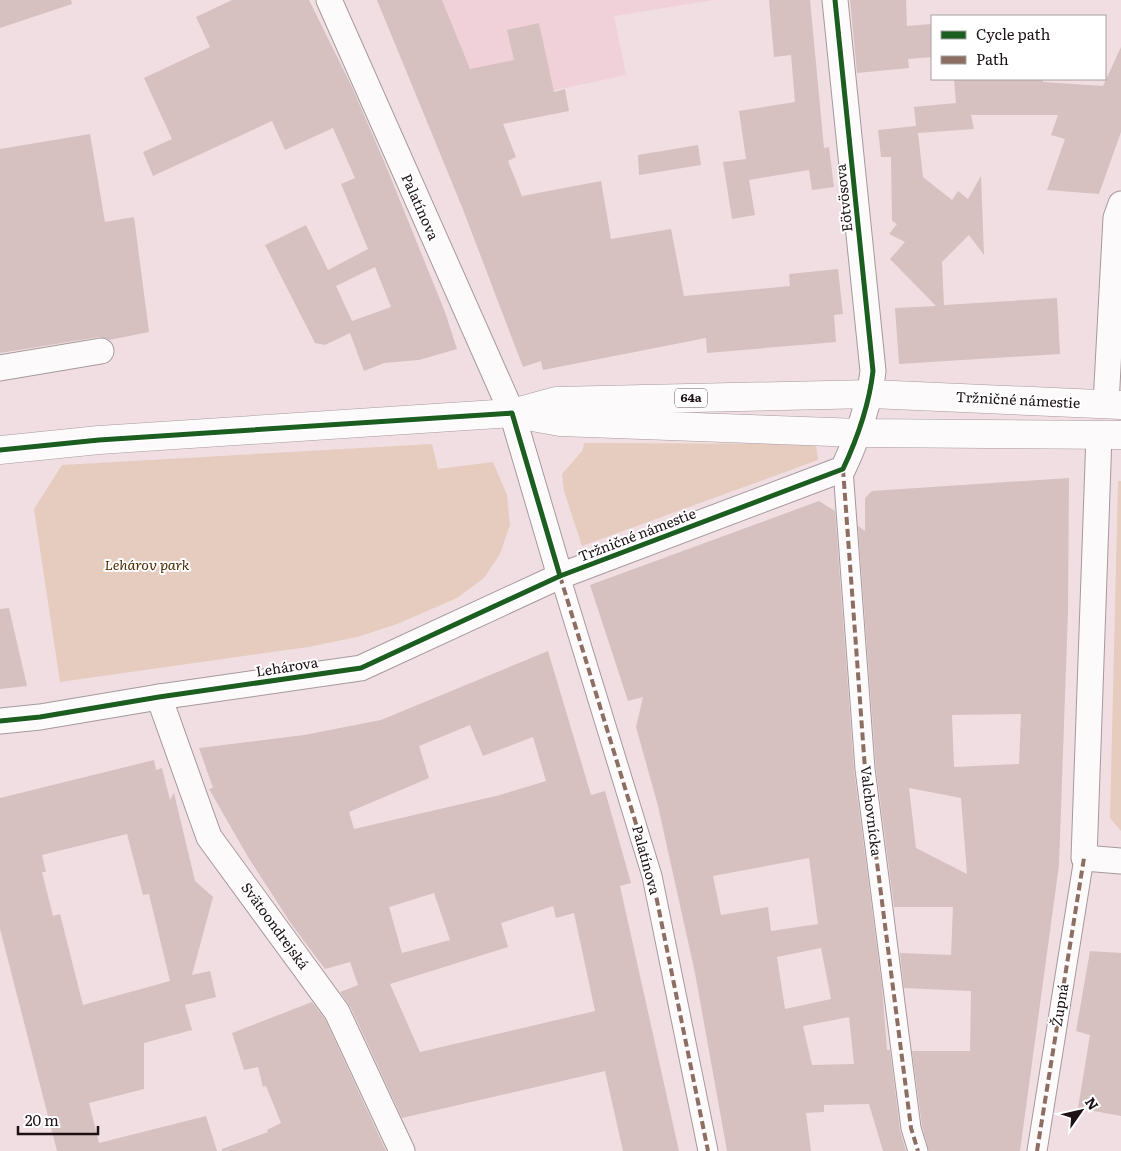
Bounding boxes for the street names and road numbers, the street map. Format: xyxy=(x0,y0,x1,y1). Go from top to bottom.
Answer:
street label: Eötvösova xyxy=(829,163,857,233)
street label: Palatínova xyxy=(397,170,445,243)
street label: Tržničné námestie xyxy=(955,386,1081,412)
road number: 64a xyxy=(675,388,707,408)
street label: Tržničné námestie xyxy=(575,502,698,566)
street label: Lehárova xyxy=(254,651,320,681)
street label: Valchovnícka xyxy=(857,765,887,858)
street label: Palatínova xyxy=(628,823,666,897)
street label: Svätoondrejská xyxy=(237,878,315,973)
street label: Župná xyxy=(1046,981,1072,1028)

